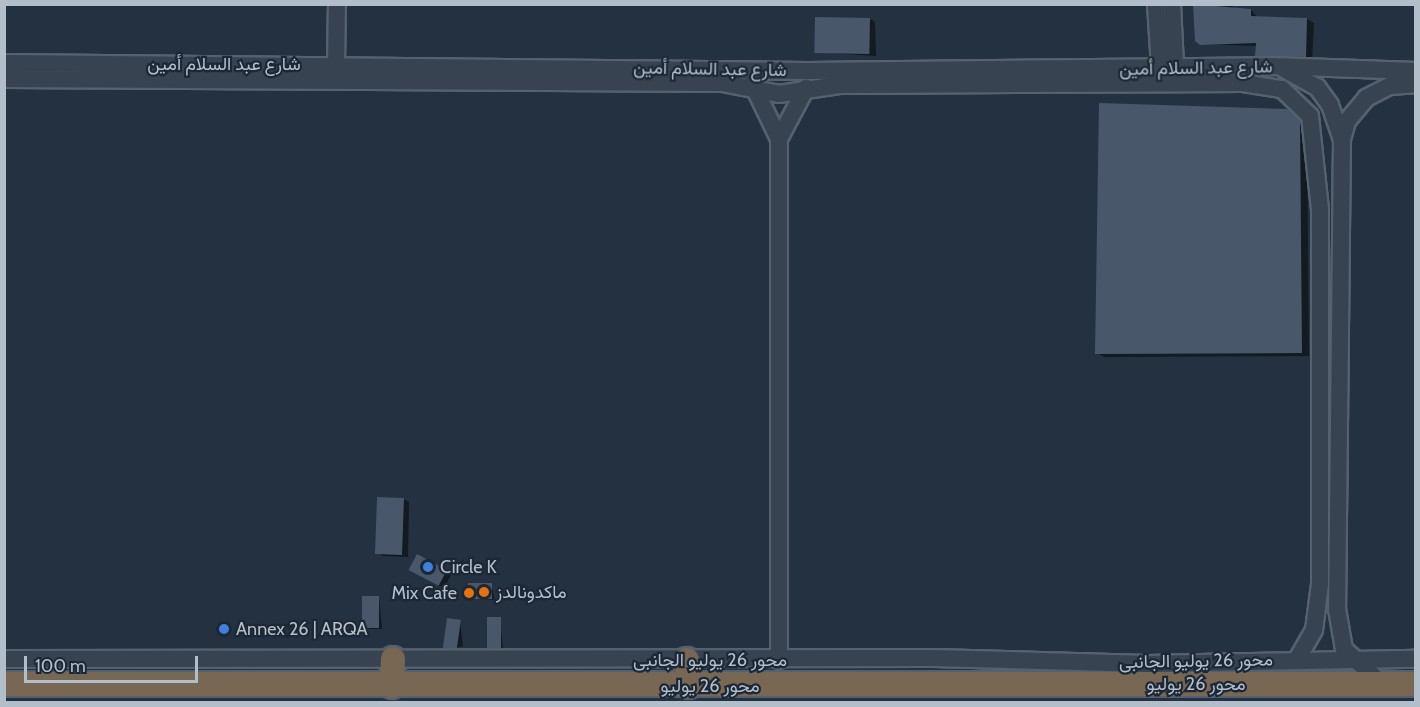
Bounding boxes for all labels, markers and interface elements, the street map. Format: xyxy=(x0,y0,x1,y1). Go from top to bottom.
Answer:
street label: شارع عبد السلام أمين xyxy=(147,53,301,75)
street label: شارع عبد السلام أمين xyxy=(1119,56,1273,80)
street label: شارع عبد السلام أمين xyxy=(633,57,787,81)
place label: Circle K xyxy=(440,556,497,578)
marker: Circle K xyxy=(421,560,435,574)
place label: ماكدونالدز xyxy=(496,581,567,603)
place label: Mix Cafe xyxy=(392,582,457,604)
marker: ماكدونالدز xyxy=(477,585,491,599)
marker: Mix Cafe xyxy=(462,586,476,600)
place label: Annex 26 | ARQA xyxy=(236,618,367,640)
marker: Annex 26 | ARQA xyxy=(217,622,231,636)
scale bar xyxy=(27,644,201,682)
street label: محور 26 يوليو الجانبى xyxy=(633,649,787,671)
street label: محور 26 يوليو الجانبى xyxy=(1119,649,1273,673)
text: 100 m xyxy=(35,655,86,677)
street label: محور 26 يوليو xyxy=(1146,673,1246,695)
street label: محور 26 يوليو xyxy=(660,675,760,697)

